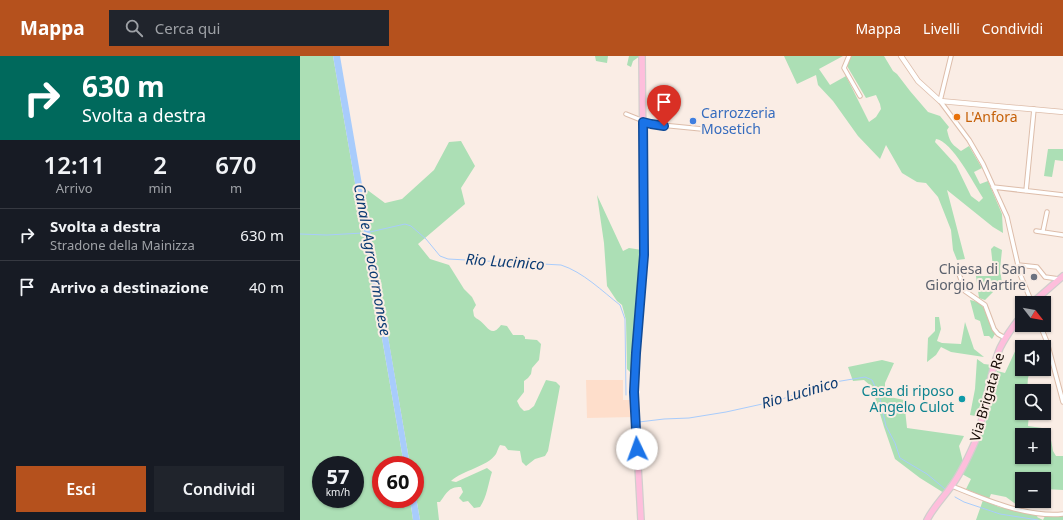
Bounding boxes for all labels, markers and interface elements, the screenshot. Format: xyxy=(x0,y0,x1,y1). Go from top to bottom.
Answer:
search box xyxy=(109,10,389,46)
text: Mappa xyxy=(20,15,85,41)
icon: search xyxy=(123,17,145,39)
text: Cerca qui xyxy=(155,18,220,38)
text: Mappa xyxy=(855,19,901,38)
text: Livelli xyxy=(923,19,960,38)
text: Condividi xyxy=(982,19,1043,38)
text: 630 m xyxy=(82,67,165,105)
icon: right xyxy=(16,72,68,124)
pin xyxy=(647,85,681,126)
icon: arrive xyxy=(653,91,675,113)
text: Svolta a destra xyxy=(82,103,206,127)
place label: Carrozzeria Mosetich xyxy=(701,103,776,138)
place label: L'Anfora xyxy=(965,107,1018,126)
marker: L'Anfora xyxy=(952,112,962,122)
marker: Carrozzeria Mosetich xyxy=(688,116,698,126)
text: 12:11 xyxy=(43,148,105,181)
text: 2 xyxy=(153,148,167,181)
text: 670 xyxy=(215,148,257,181)
text: Arrivo xyxy=(56,179,93,197)
text: min xyxy=(148,179,172,197)
text: m xyxy=(230,179,242,197)
water label: Canale Agrocormonese xyxy=(350,182,396,338)
text: Svolta a destra xyxy=(50,216,161,236)
icon: right xyxy=(16,224,38,246)
text: 630 m xyxy=(240,225,284,245)
text: Stradone della Mainizza xyxy=(50,236,195,254)
water label: Rio Lucinico xyxy=(465,248,545,274)
place label: Chiesa di San Giorgio Martire xyxy=(925,259,1026,294)
marker: Chiesa di San Giorgio Martire xyxy=(1029,272,1039,282)
icon: arrive xyxy=(16,276,38,298)
text: Arrivo a destinazione xyxy=(50,277,209,297)
text: 40 m xyxy=(249,277,284,297)
north arrow xyxy=(1015,296,1051,332)
map controls xyxy=(1015,296,1051,508)
button: sound xyxy=(1015,340,1051,376)
street label: Via Brigata Re xyxy=(965,350,1008,444)
water label: Rio Lucinico xyxy=(759,372,841,413)
place label: Casa di riposo Angelo Culot xyxy=(862,381,954,416)
button: search xyxy=(1015,384,1051,420)
marker: Casa di riposo Angelo Culot xyxy=(957,394,967,404)
position arrow xyxy=(616,428,658,470)
button: + xyxy=(1015,428,1051,464)
speed limit sign: 60 xyxy=(372,456,424,508)
text: 57 xyxy=(327,463,349,490)
button: Esci xyxy=(16,466,146,512)
button: Condividi xyxy=(154,466,284,512)
button: − xyxy=(1015,472,1051,508)
text: km/h xyxy=(326,485,350,499)

